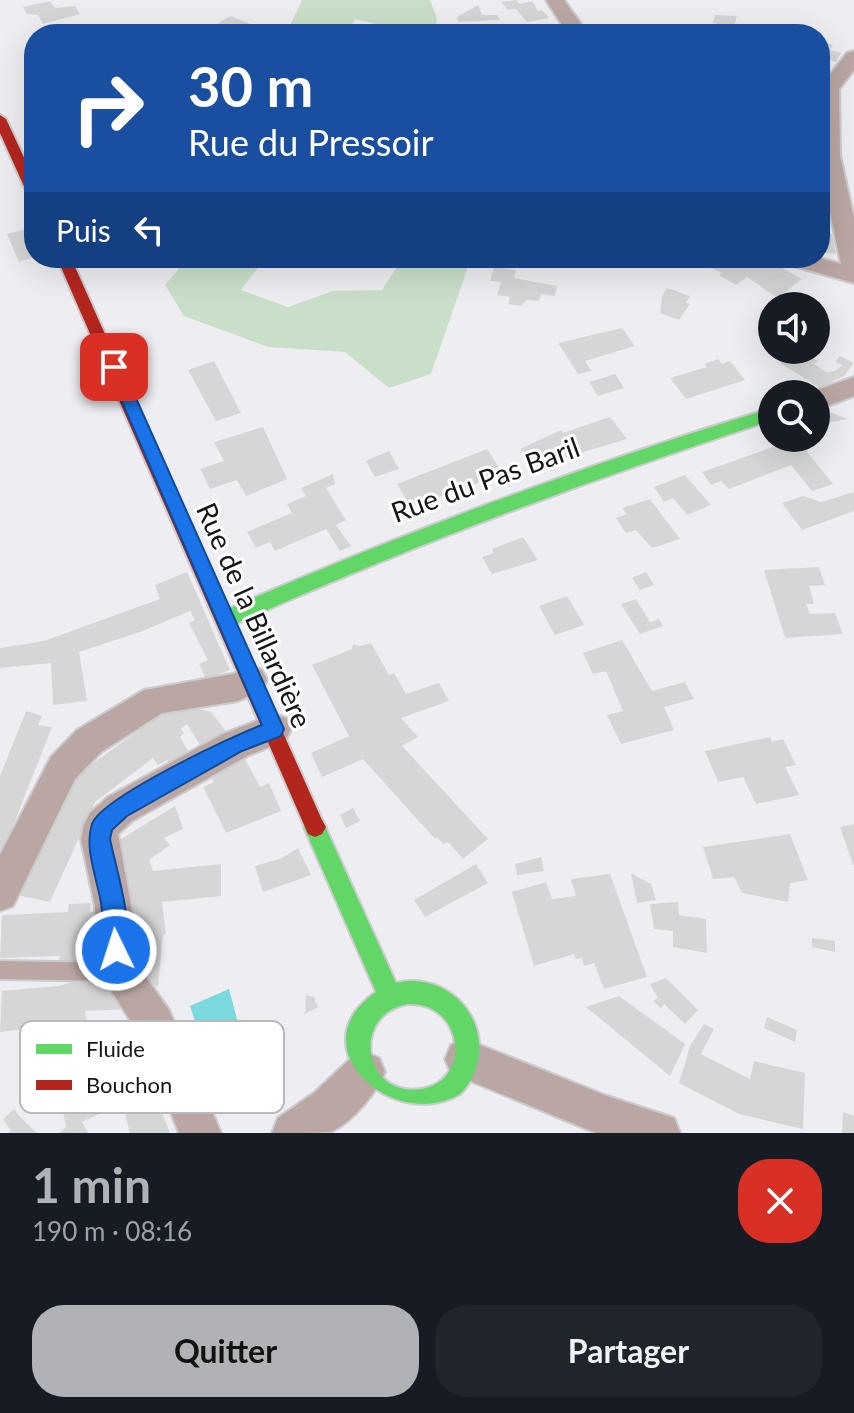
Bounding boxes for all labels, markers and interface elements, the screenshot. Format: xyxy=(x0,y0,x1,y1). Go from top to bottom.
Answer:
text: 30 m xyxy=(188,52,313,119)
icon: right xyxy=(56,56,160,160)
text: Rue du Pressoir xyxy=(188,120,434,164)
icon: left xyxy=(127,208,171,252)
text: Puis xyxy=(56,212,111,248)
map controls xyxy=(758,292,830,452)
button: sound xyxy=(758,292,830,364)
pin xyxy=(80,333,148,401)
icon: arrive xyxy=(92,345,136,389)
button: search xyxy=(758,380,830,452)
street label: Rue du Pas Baril xyxy=(386,429,584,529)
street label: Rue de la Billardière xyxy=(190,497,320,733)
position arrow xyxy=(74,908,158,992)
legend xyxy=(20,1021,284,1113)
text: Fluide xyxy=(86,1035,145,1062)
text: Bouchon xyxy=(86,1071,172,1098)
text: 1 min xyxy=(32,1156,151,1213)
button: close xyxy=(738,1159,822,1243)
text: 190 m · 08:16 xyxy=(32,1215,192,1247)
button: Quitter xyxy=(32,1305,419,1397)
button: Partager xyxy=(435,1305,822,1397)

